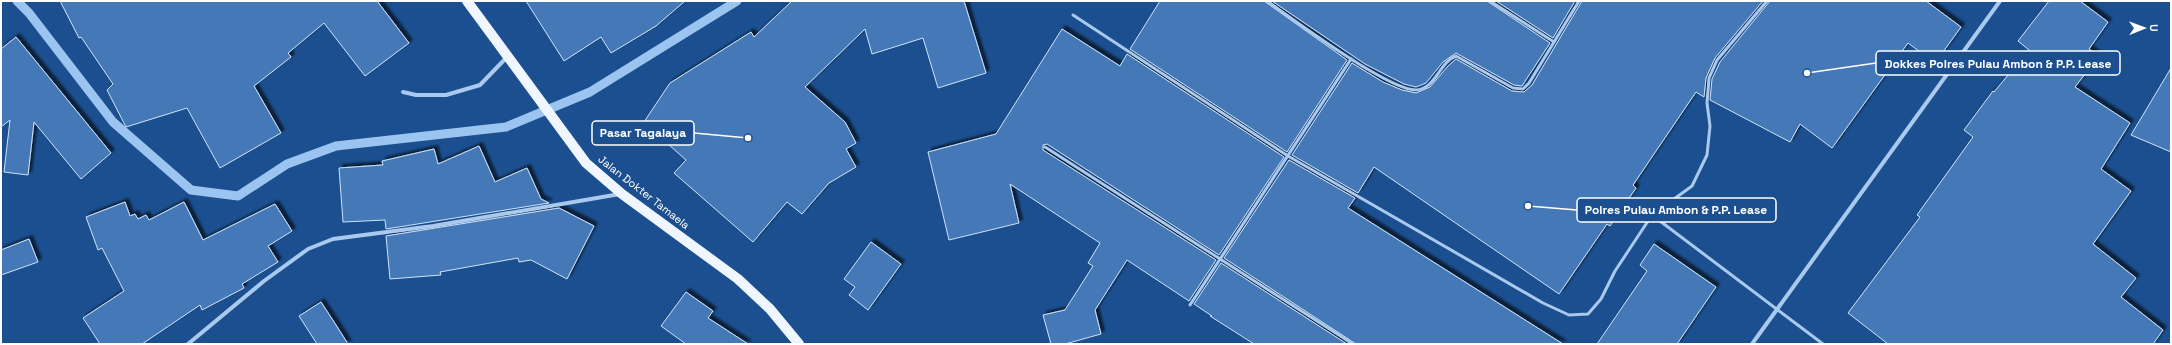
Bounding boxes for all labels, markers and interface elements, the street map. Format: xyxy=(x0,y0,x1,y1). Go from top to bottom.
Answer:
north arrow xyxy=(2124,8,2164,48)
text: U xyxy=(2147,24,2161,32)
callout: Dokkes Polres Pulau Ambon & P.P. Lease xyxy=(1876,51,2120,75)
text: Dokkes Polres Pulau Ambon & P.P. Lease xyxy=(1884,56,2112,72)
callout: Pasar Tagalaya xyxy=(592,121,694,145)
text: Pasar Tagalaya xyxy=(600,125,686,141)
street label: Jalan Dokter Tamaela xyxy=(595,152,693,232)
callout: Polres Pulau Ambon & P.P. Lease xyxy=(1577,198,1776,222)
text: Polres Pulau Ambon & P.P. Lease xyxy=(1585,202,1767,218)

